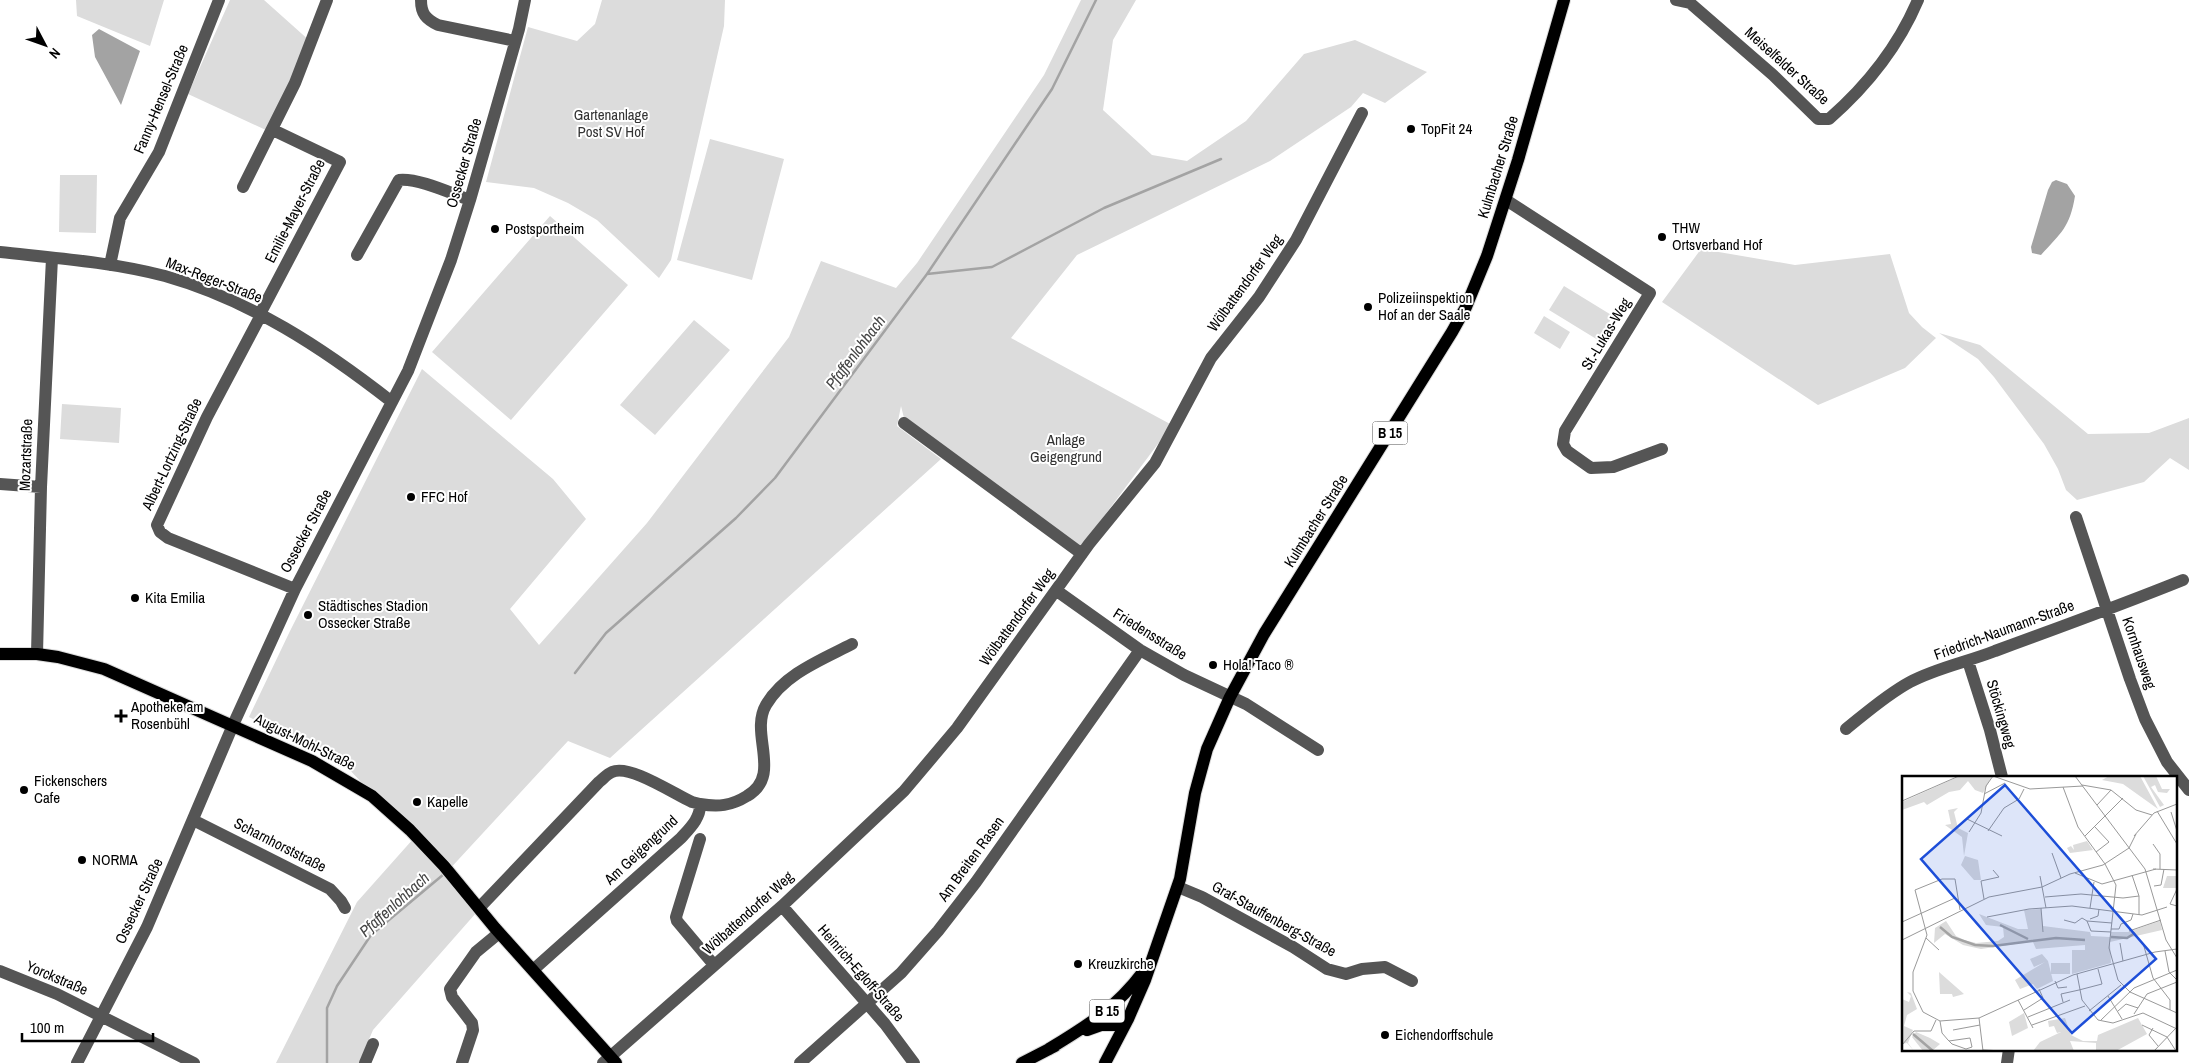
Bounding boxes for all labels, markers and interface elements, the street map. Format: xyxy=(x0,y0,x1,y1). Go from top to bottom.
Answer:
north arrow xyxy=(20,20,70,70)
street label: Meiselfelder Straße xyxy=(1740,22,1834,109)
street label: Fanny-Hensel-Straße xyxy=(128,41,193,157)
text: N xyxy=(45,44,64,63)
park label: Gartenanlage Post SV Hof xyxy=(574,104,648,142)
street label: Kulmbacher Straße xyxy=(1472,113,1523,221)
street label: Ossecker Straße xyxy=(441,115,486,210)
place label: TopFit 24 xyxy=(1421,118,1472,139)
marker: TopFit 24 xyxy=(1405,123,1417,135)
street label: Emilie-Mayer-Straße xyxy=(259,155,330,266)
place label: THW Ortsverband Hof xyxy=(1672,217,1763,255)
place label: Postsportheim xyxy=(505,218,584,239)
marker: Postsportheim xyxy=(489,223,501,235)
street label: Wölbattendorfer Weg xyxy=(1202,230,1287,336)
marker: THW Ortsverband Hof xyxy=(1656,231,1668,243)
street label: Max-Reger-Straße xyxy=(163,251,266,308)
place label: Polizeiinspektion Hof an der Saale xyxy=(1378,287,1472,325)
street label: St.-Lukas-Weg xyxy=(1576,293,1636,374)
marker: Polizeiinspektion Hof an der Saale xyxy=(1362,301,1374,313)
water label: Pfaffenlohbach xyxy=(820,311,890,393)
street label: Albert-Lortzing-Straße xyxy=(136,394,207,514)
street label: Mozartstraße xyxy=(14,418,37,492)
road number: B 15 xyxy=(1372,422,1408,444)
park label: Anlage Geigengrund xyxy=(1030,429,1102,467)
street label: Kulmbacher Straße xyxy=(1279,470,1353,571)
street label: Ossecker Straße xyxy=(275,485,337,576)
place label: FFC Hof xyxy=(421,486,468,507)
marker: FFC Hof xyxy=(405,491,417,503)
street label: Wölbattendorfer Weg xyxy=(974,564,1059,670)
place label: Kita Emilia xyxy=(145,587,205,608)
marker: Kita Emilia xyxy=(129,592,141,604)
street label: Friedrich-Naumann-Straße xyxy=(1931,594,2077,665)
place label: Städtisches Stadion Ossecker Straße xyxy=(318,595,428,633)
street label: Friedensstraße xyxy=(1109,603,1191,665)
marker: Städtisches Stadion Ossecker Straße xyxy=(302,609,314,621)
street label: Kornhausweg xyxy=(2117,614,2162,692)
place label: Hola! Taco ® xyxy=(1223,654,1294,675)
marker: Hola! Taco ® xyxy=(1207,659,1219,671)
street label: Stöckingweg xyxy=(1982,677,2021,751)
place label: Apotheke am Rosenbühl xyxy=(130,696,203,734)
street label: August-Mohl-Straße xyxy=(250,708,359,775)
marker: Apotheke am Rosenbühl xyxy=(115,710,127,722)
place label: Fickenschers Cafe xyxy=(34,770,107,808)
inset map xyxy=(1902,776,2176,1050)
marker: Fickenschers Cafe xyxy=(18,784,30,796)
place label: Kapelle xyxy=(427,791,468,812)
marker: Kapelle xyxy=(411,796,423,808)
street label: Am Geigengrund xyxy=(599,810,682,890)
street label: Scharnhorststraße xyxy=(230,812,330,877)
street label: Am Breiten Rasen xyxy=(932,812,1009,906)
place label: NORMA xyxy=(92,849,139,870)
marker: NORMA xyxy=(76,854,88,866)
street label: Ossecker Straße xyxy=(110,854,168,947)
street label: Wölbattendorfer Weg xyxy=(698,866,798,959)
water label: Pfaffenlohbach xyxy=(354,867,434,941)
street label: Graf-Stauffenberg-Straße xyxy=(1208,876,1340,962)
street label: Heinrich-Egloff-Straße xyxy=(813,919,910,1026)
place label: Kreuzkirche xyxy=(1088,953,1154,974)
street label: Yorckstraße xyxy=(23,955,92,1000)
marker: Kreuzkirche xyxy=(1072,958,1084,970)
road number: B 15 xyxy=(1090,999,1124,1022)
scale bar xyxy=(22,1010,154,1042)
text: 100 m xyxy=(30,1017,64,1038)
place label: Eichendorffschule xyxy=(1395,1024,1493,1045)
marker: Eichendorffschule xyxy=(1379,1029,1391,1041)

